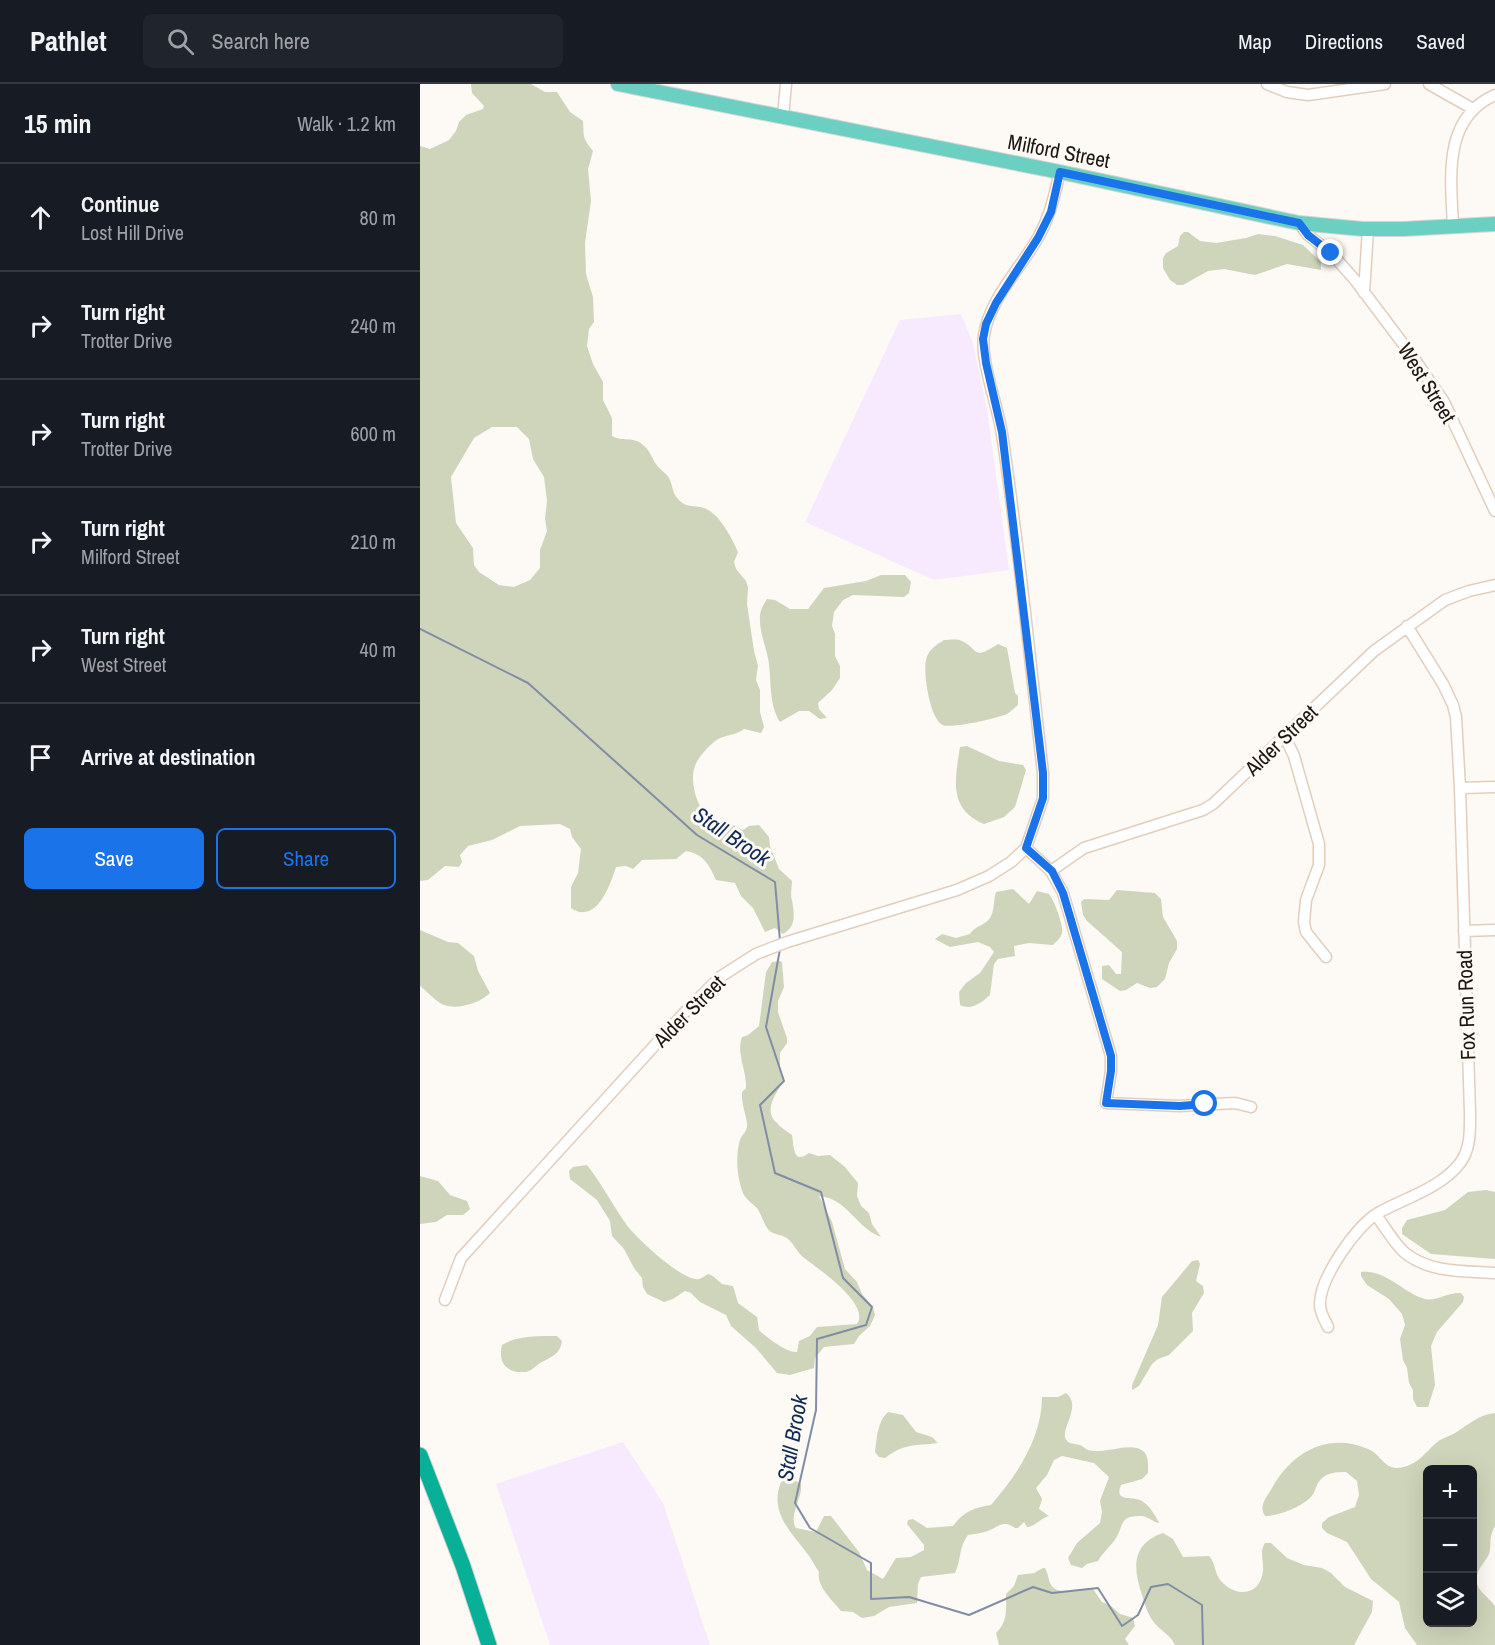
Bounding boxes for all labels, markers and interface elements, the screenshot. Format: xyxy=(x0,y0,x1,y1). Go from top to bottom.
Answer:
search box xyxy=(143,14,563,68)
text: Pathlet xyxy=(30,22,107,60)
icon: search xyxy=(164,25,197,58)
text: Search here xyxy=(212,26,310,56)
text: Map xyxy=(1238,27,1272,56)
text: Directions xyxy=(1305,27,1383,56)
text: Saved xyxy=(1416,27,1465,56)
text: 15 min xyxy=(24,106,92,141)
text: Walk · 1.2 km xyxy=(297,110,396,137)
street label: Milford Street xyxy=(1005,127,1113,175)
text: Continue xyxy=(81,189,159,219)
icon: ahead xyxy=(24,201,57,234)
text: 80 m xyxy=(360,204,396,231)
text: Lost Hill Drive xyxy=(81,219,184,246)
route end xyxy=(1317,239,1343,265)
text: Turn right xyxy=(81,297,165,327)
icon: right xyxy=(24,309,57,342)
text: 240 m xyxy=(350,312,396,339)
text: Trotter Drive xyxy=(81,327,172,354)
street label: West Street xyxy=(1391,337,1463,429)
text: Turn right xyxy=(81,405,165,435)
icon: right xyxy=(24,417,57,450)
text: 600 m xyxy=(350,420,396,447)
text: Trotter Drive xyxy=(81,435,172,462)
text: Turn right xyxy=(81,513,165,543)
icon: right xyxy=(24,525,57,558)
text: 210 m xyxy=(350,528,396,555)
text: Milford Street xyxy=(81,543,179,570)
text: Turn right xyxy=(81,621,165,651)
icon: right xyxy=(24,633,57,666)
text: 40 m xyxy=(360,636,396,663)
text: West Street xyxy=(81,651,166,678)
street label: Alder Street xyxy=(1238,698,1324,783)
icon: arrive xyxy=(24,741,57,774)
text: Arrive at destination xyxy=(81,742,255,772)
water label: Stall Brook xyxy=(687,799,777,873)
button: Save xyxy=(24,828,204,889)
button: Share xyxy=(216,828,396,889)
street label: Fox Run Road xyxy=(1450,949,1482,1061)
street label: Alder Street xyxy=(646,968,732,1054)
route start xyxy=(1191,1090,1217,1116)
water label: Stall Brook xyxy=(770,1391,815,1484)
map controls xyxy=(1423,1465,1477,1627)
button: + xyxy=(1423,1465,1477,1519)
button: − xyxy=(1423,1519,1477,1573)
button: layers xyxy=(1423,1573,1477,1627)

